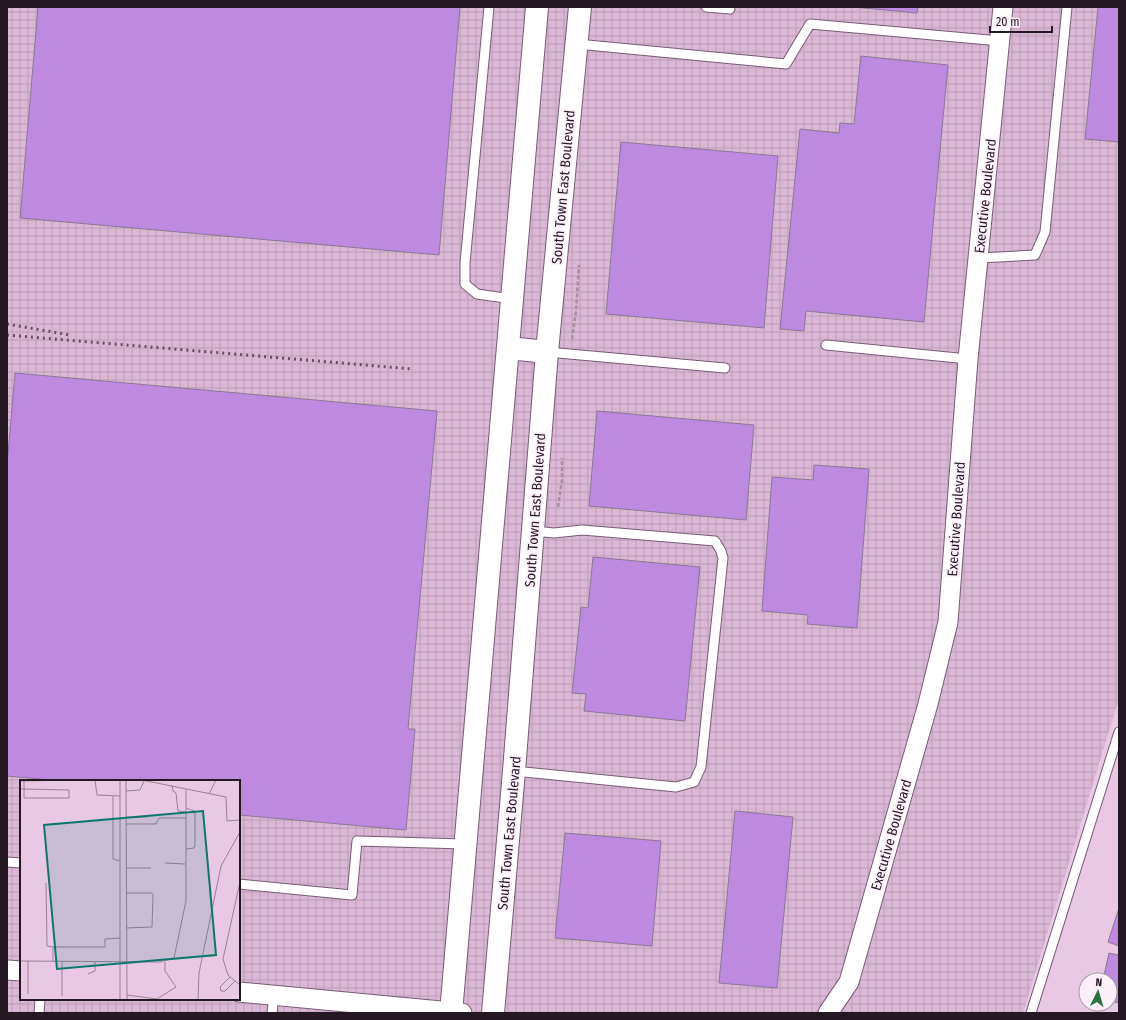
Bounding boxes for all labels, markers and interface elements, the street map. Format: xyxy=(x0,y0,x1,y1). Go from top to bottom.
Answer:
scale bar xyxy=(990,8,1052,34)
text: 20 m xyxy=(996,15,1020,29)
street label: South Town East Boulevard xyxy=(548,109,579,265)
street label: Executive Boulevard xyxy=(971,138,1000,254)
street label: South Town East Boulevard xyxy=(522,432,549,588)
street label: Executive Boulevard xyxy=(944,461,969,577)
street label: South Town East Boulevard xyxy=(494,755,525,911)
street label: Executive Boulevard xyxy=(867,778,915,893)
inset map xyxy=(20,780,240,1000)
north arrow xyxy=(1078,972,1118,1012)
text: N xyxy=(1095,976,1103,989)

